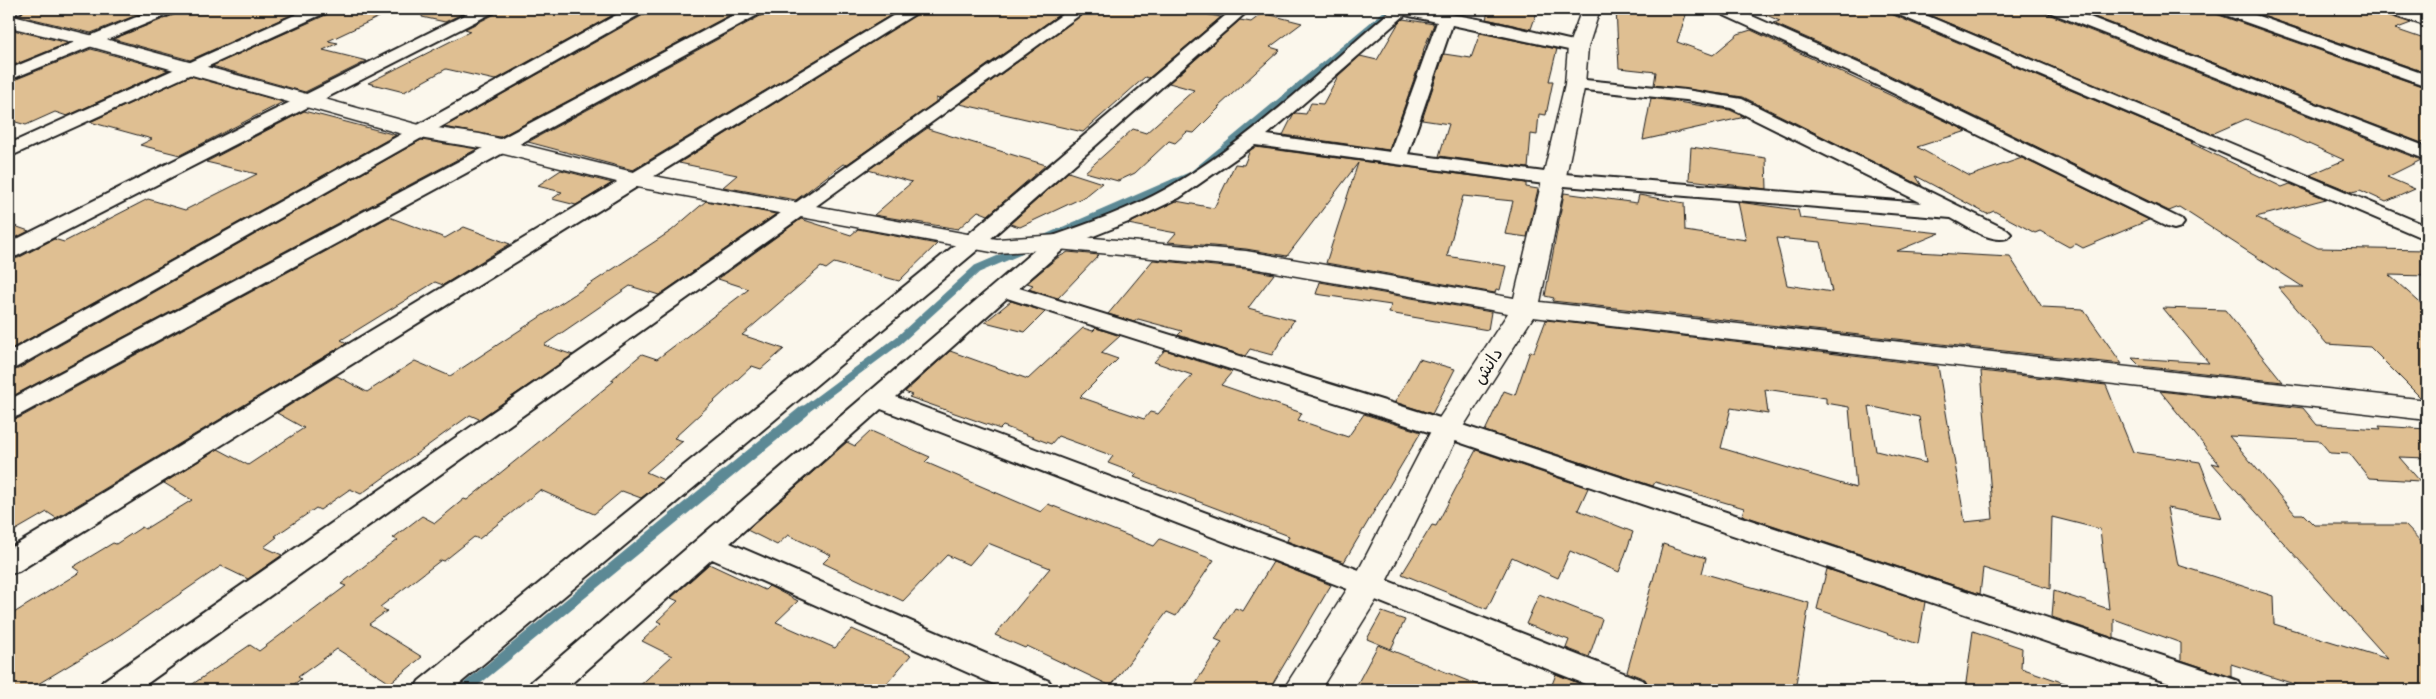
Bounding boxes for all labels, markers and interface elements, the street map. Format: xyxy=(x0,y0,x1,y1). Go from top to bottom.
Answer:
street label: دانش xyxy=(1469,344,1507,388)

